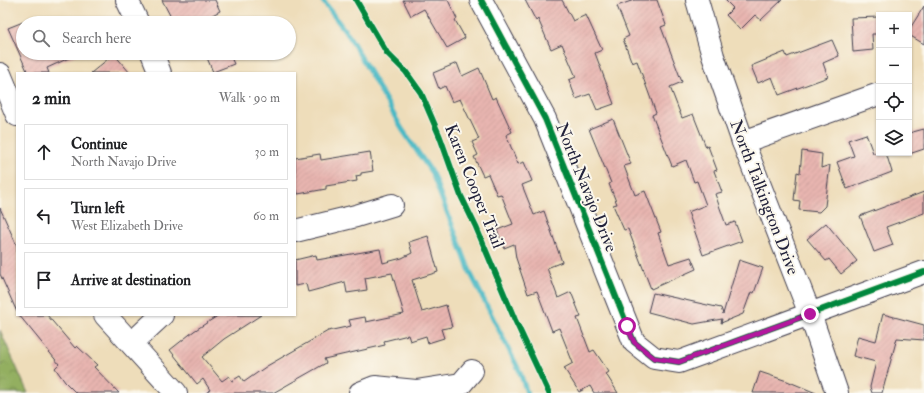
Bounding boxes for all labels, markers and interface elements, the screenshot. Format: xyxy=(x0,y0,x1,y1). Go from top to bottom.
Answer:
map controls xyxy=(876,12,912,156)
button: + xyxy=(876,12,912,48)
search box xyxy=(16,16,296,60)
icon: search xyxy=(30,27,52,49)
text: Search here xyxy=(62,29,131,48)
button: − xyxy=(876,48,912,84)
button: locate xyxy=(876,84,912,120)
text: 2 min xyxy=(32,88,71,109)
text: Walk · 90 m xyxy=(219,90,280,106)
street label: North Talkington Drive xyxy=(725,117,804,278)
street label: North Navajo Drive xyxy=(551,119,622,255)
button: layers xyxy=(876,120,912,156)
street label: Karen Cooper Trail xyxy=(439,121,509,252)
text: Continue xyxy=(71,135,127,154)
icon: ahead xyxy=(33,141,55,163)
text: 30 m xyxy=(255,144,279,160)
text: North Navajo Drive xyxy=(71,154,176,170)
text: Turn left xyxy=(71,199,125,218)
icon: left xyxy=(33,205,55,227)
text: 60 m xyxy=(253,208,279,224)
text: West Elizabeth Drive xyxy=(71,218,183,234)
icon: arrive xyxy=(33,269,55,291)
text: Arrive at destination xyxy=(71,271,191,290)
route end xyxy=(801,305,819,323)
route start xyxy=(618,317,636,335)

